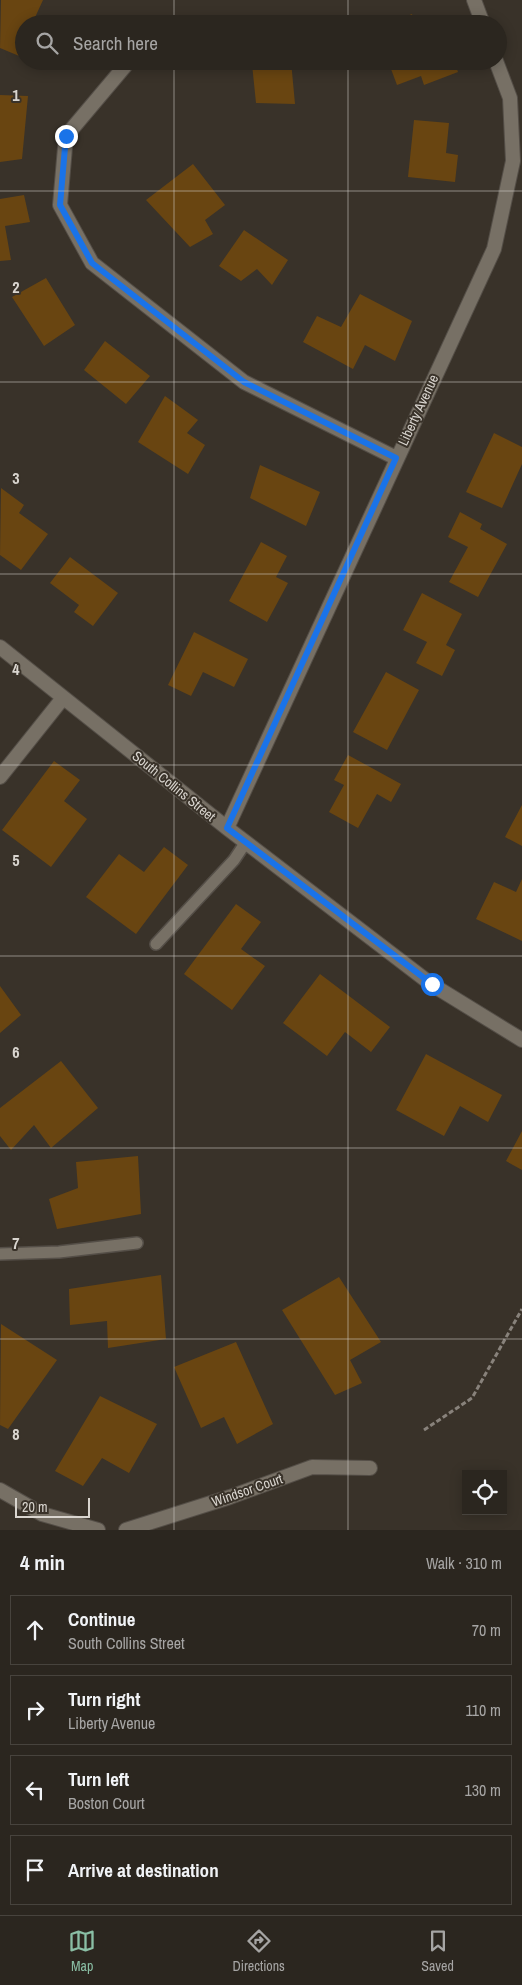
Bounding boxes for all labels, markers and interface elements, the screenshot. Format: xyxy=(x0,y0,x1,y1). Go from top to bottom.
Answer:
search box xyxy=(15,15,507,70)
icon: search xyxy=(33,29,61,57)
text: Search here xyxy=(73,30,158,56)
text: 1 xyxy=(12,84,20,106)
route end xyxy=(55,125,78,148)
text: 2 xyxy=(12,276,20,298)
street label: Liberty Avenue xyxy=(394,372,442,448)
text: 3 xyxy=(12,467,20,489)
text: 4 xyxy=(12,658,20,680)
street label: South Collins Street xyxy=(129,747,219,825)
text: 5 xyxy=(12,849,20,871)
route start xyxy=(421,973,444,996)
text: 6 xyxy=(12,1041,20,1063)
text: 7 xyxy=(12,1232,20,1254)
text: 8 xyxy=(12,1423,20,1445)
street label: Windsor Court xyxy=(209,1469,285,1511)
map controls xyxy=(462,1470,507,1515)
button: locate xyxy=(462,1470,507,1515)
scale bar xyxy=(15,1495,90,1518)
text: 20 m xyxy=(22,1498,48,1516)
text: 4 min xyxy=(20,1548,65,1577)
text: Walk · 310 m xyxy=(426,1552,502,1574)
text: Continue xyxy=(68,1606,136,1632)
icon: ahead xyxy=(21,1616,49,1644)
text: 70 m xyxy=(472,1619,501,1641)
text: South Collins Street xyxy=(68,1632,185,1654)
text: Turn right xyxy=(68,1686,140,1712)
icon: right xyxy=(21,1696,49,1724)
text: 110 m xyxy=(465,1699,501,1721)
text: Liberty Avenue xyxy=(68,1712,155,1734)
text: Turn left xyxy=(68,1766,129,1792)
icon: left xyxy=(21,1776,49,1804)
text: 130 m xyxy=(465,1779,501,1801)
text: Boston Court xyxy=(68,1792,145,1814)
icon: arrive xyxy=(21,1856,49,1884)
text: Arrive at destination xyxy=(68,1857,219,1883)
tab: Map xyxy=(68,1927,96,1975)
tab: Directions xyxy=(233,1927,285,1975)
tab: Saved xyxy=(421,1927,454,1975)

